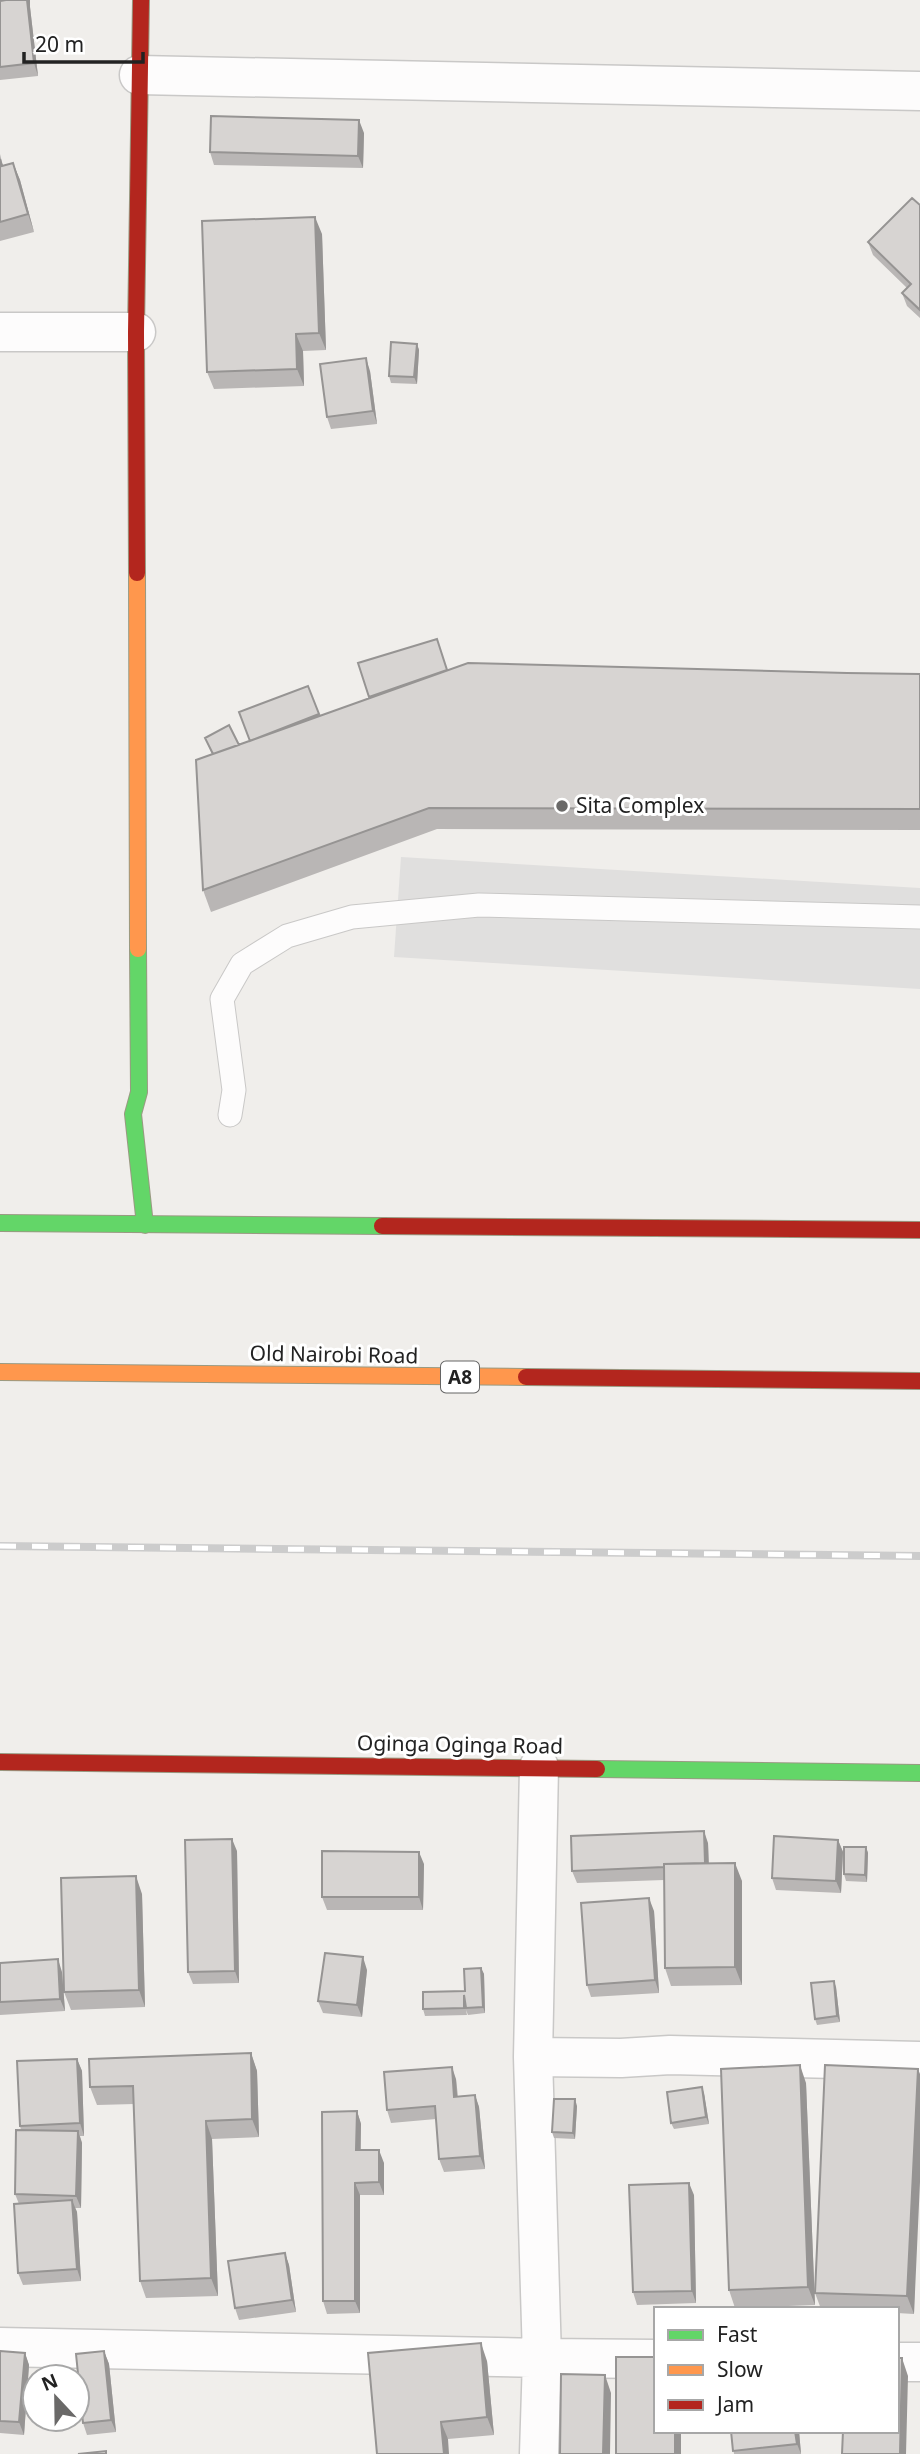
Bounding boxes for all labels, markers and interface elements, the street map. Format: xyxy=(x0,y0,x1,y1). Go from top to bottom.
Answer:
scale bar xyxy=(24,21,144,65)
text: 20 m xyxy=(35,30,84,58)
place label: Sita Complex xyxy=(576,791,704,819)
marker: Sita Complex xyxy=(554,798,570,814)
street label: Old Nairobi Road xyxy=(249,1339,419,1369)
road number: A8 xyxy=(441,1362,479,1392)
street label: Oginga Oginga Road xyxy=(357,1728,563,1760)
legend xyxy=(654,2307,899,2433)
text: Fast xyxy=(717,2320,758,2348)
text: Slow xyxy=(717,2355,763,2383)
north arrow xyxy=(21,2363,91,2433)
text: N xyxy=(38,2367,62,2397)
text: Jam xyxy=(715,2390,754,2418)

